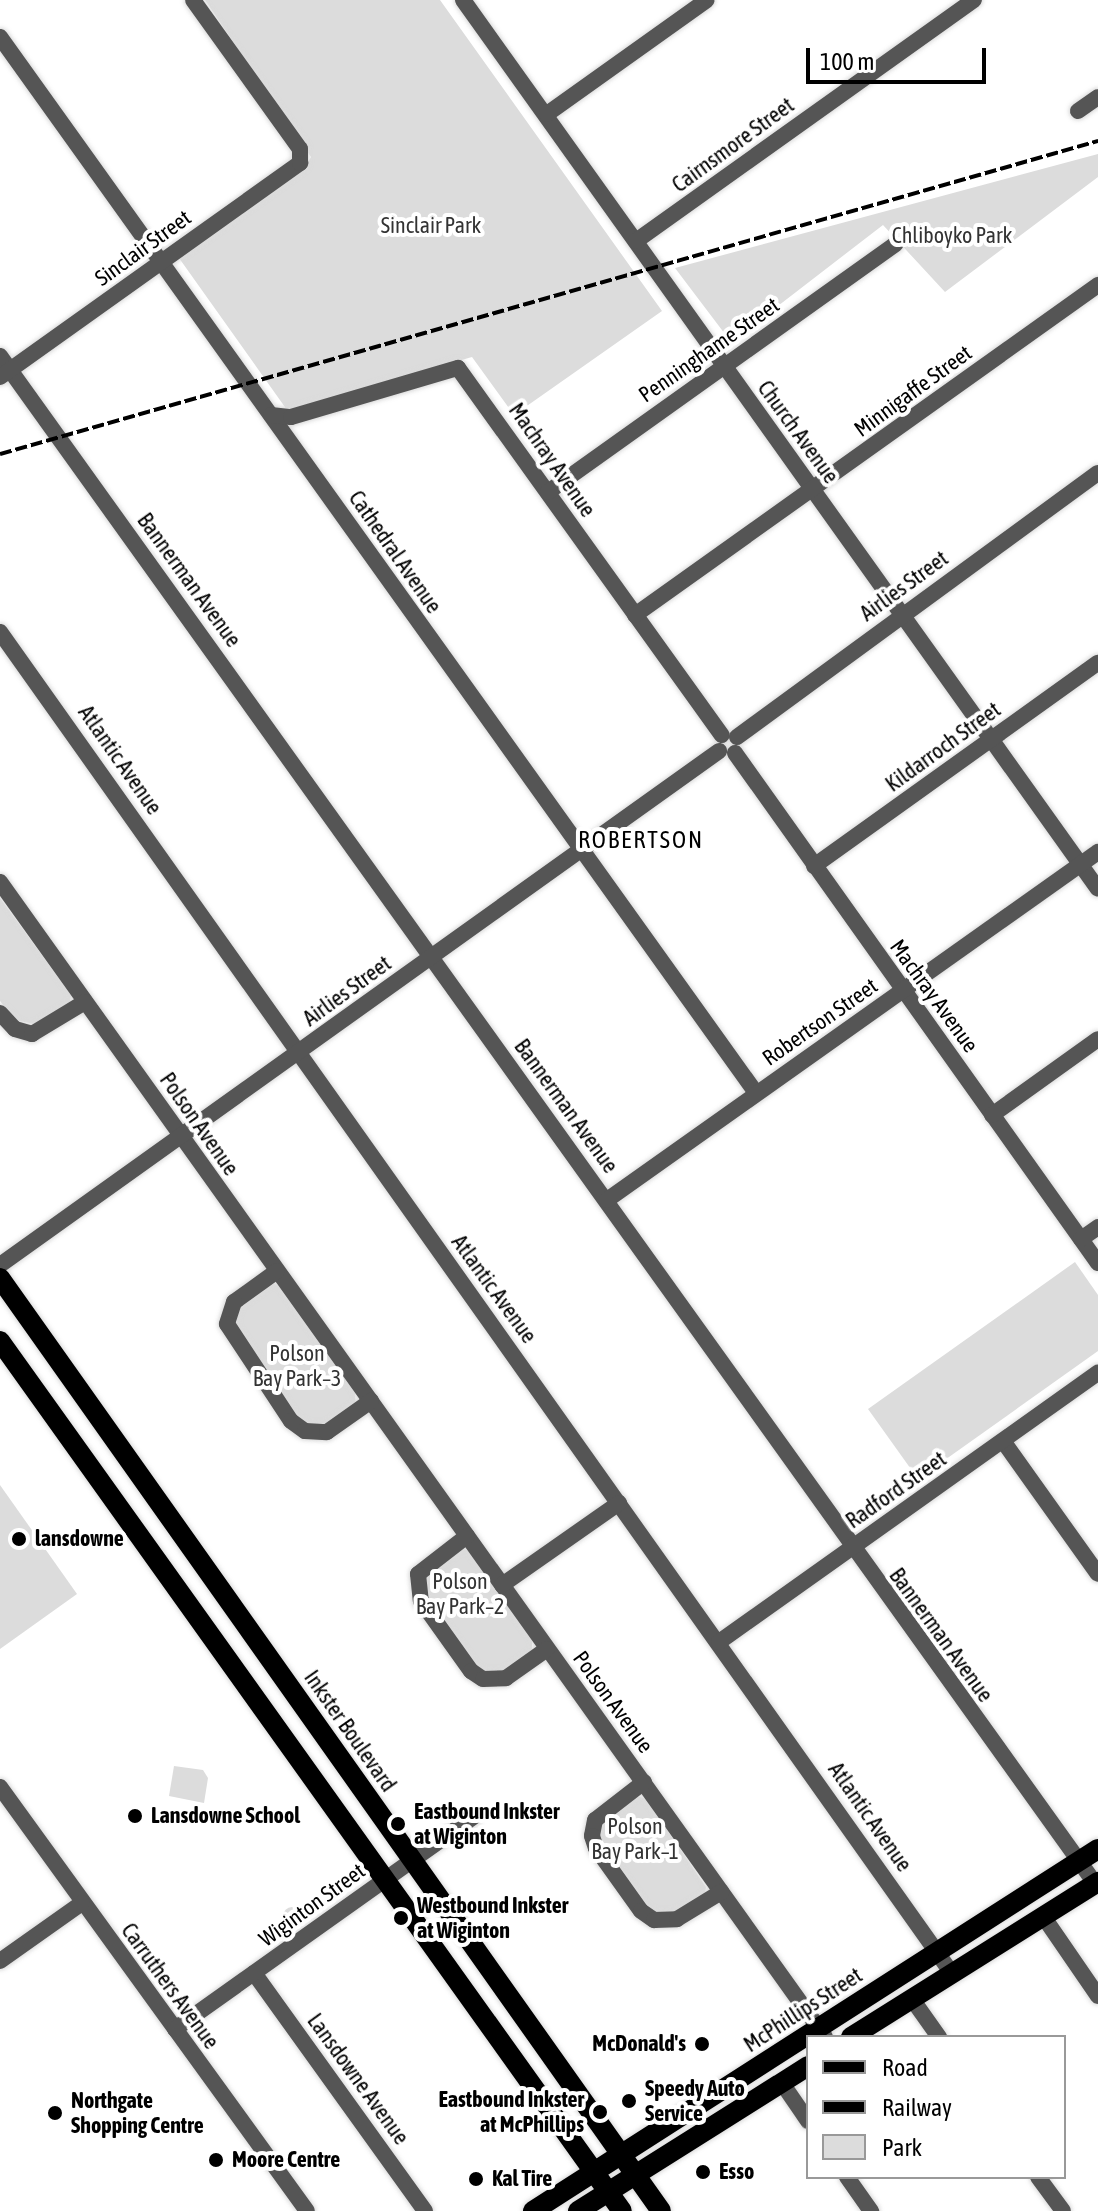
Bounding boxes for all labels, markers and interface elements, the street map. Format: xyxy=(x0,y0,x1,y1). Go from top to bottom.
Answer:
scale bar xyxy=(810,32,990,82)
text: 100 m xyxy=(820,48,874,75)
street label: Cairnsmore Street xyxy=(667,92,799,198)
street label: Sinclair Street xyxy=(90,204,196,292)
park label: Sinclair Park xyxy=(381,213,481,239)
park label: Chliboyko Park xyxy=(892,223,1012,249)
street label: Penninghame Street xyxy=(634,292,784,408)
street label: Minnigaffe Street xyxy=(849,340,977,442)
street label: Church Avenue xyxy=(752,376,844,488)
street label: Machray Avenue xyxy=(503,398,601,522)
street label: Cathedral Avenue xyxy=(343,486,447,618)
street label: Bannerman Avenue xyxy=(132,508,246,652)
street label: Airlies Street xyxy=(855,545,953,627)
street label: Kildarroch Street xyxy=(880,696,1006,798)
street label: Atlantic Avenue xyxy=(73,700,167,820)
district label: ROBERTSON xyxy=(578,826,704,854)
street label: Machray Avenue xyxy=(884,934,984,1058)
street label: Airlies Street xyxy=(298,950,396,1032)
street label: Robertson Street xyxy=(757,973,883,1071)
street label: Bannerman Avenue xyxy=(509,1034,623,1178)
street label: Polson Avenue xyxy=(154,1068,244,1180)
street label: Atlantic Avenue xyxy=(446,1230,542,1348)
park label: Polson Bay Park–3 xyxy=(253,1340,341,1392)
street label: Radford Street xyxy=(841,1446,951,1534)
place label: lansdowne xyxy=(35,1526,124,1552)
marker: lansdowne xyxy=(10,1530,28,1548)
street label: Bannerman Avenue xyxy=(884,1563,998,1707)
park label: Polson Bay Park–2 xyxy=(416,1568,504,1620)
street label: Polson Avenue xyxy=(567,1646,659,1758)
street label: Inkster Boulevard xyxy=(298,1665,402,1797)
street label: Atlantic Avenue xyxy=(823,1757,917,1877)
place label: Eastbound Inkster at Wiginton xyxy=(414,1798,560,1850)
place label: Lansdowne School xyxy=(151,1803,300,1829)
marker: Lansdowne School xyxy=(126,1807,144,1825)
park label: Polson Bay Park–1 xyxy=(591,1813,679,1864)
marker: Eastbound Inkster at Wiginton xyxy=(389,1815,407,1833)
street label: Wiginton Street xyxy=(254,1858,370,1952)
place label: Westbound Inkster at Wiginton xyxy=(417,1892,568,1944)
marker: Westbound Inkster at Wiginton xyxy=(392,1909,410,1927)
street label: Carruthers Avenue xyxy=(116,1918,224,2054)
street label: McPhillips Street xyxy=(739,1962,867,2058)
street label: Lansdowne Avenue xyxy=(302,2008,414,2150)
place label: McDonald's xyxy=(592,2031,686,2057)
marker: McDonald's xyxy=(693,2035,711,2053)
legend xyxy=(806,2035,1066,2179)
text: Road xyxy=(882,2054,928,2081)
place label: Speedy Auto Service xyxy=(645,2075,745,2126)
place label: Eastbound Inkster at McPhillips xyxy=(438,2086,584,2138)
place label: Northgate Shopping Centre xyxy=(71,2087,204,2138)
marker: Speedy Auto Service xyxy=(620,2092,638,2110)
text: Railway xyxy=(882,2094,952,2121)
marker: Eastbound Inkster at McPhillips xyxy=(591,2103,609,2121)
marker: Northgate Shopping Centre xyxy=(46,2104,64,2122)
text: Park xyxy=(882,2134,922,2161)
place label: Moore Centre xyxy=(232,2147,340,2173)
marker: Moore Centre xyxy=(207,2151,225,2169)
place label: Esso xyxy=(719,2159,754,2185)
marker: Esso xyxy=(694,2163,712,2181)
place label: Kal Tire xyxy=(492,2166,552,2192)
marker: Kal Tire xyxy=(467,2170,485,2188)

